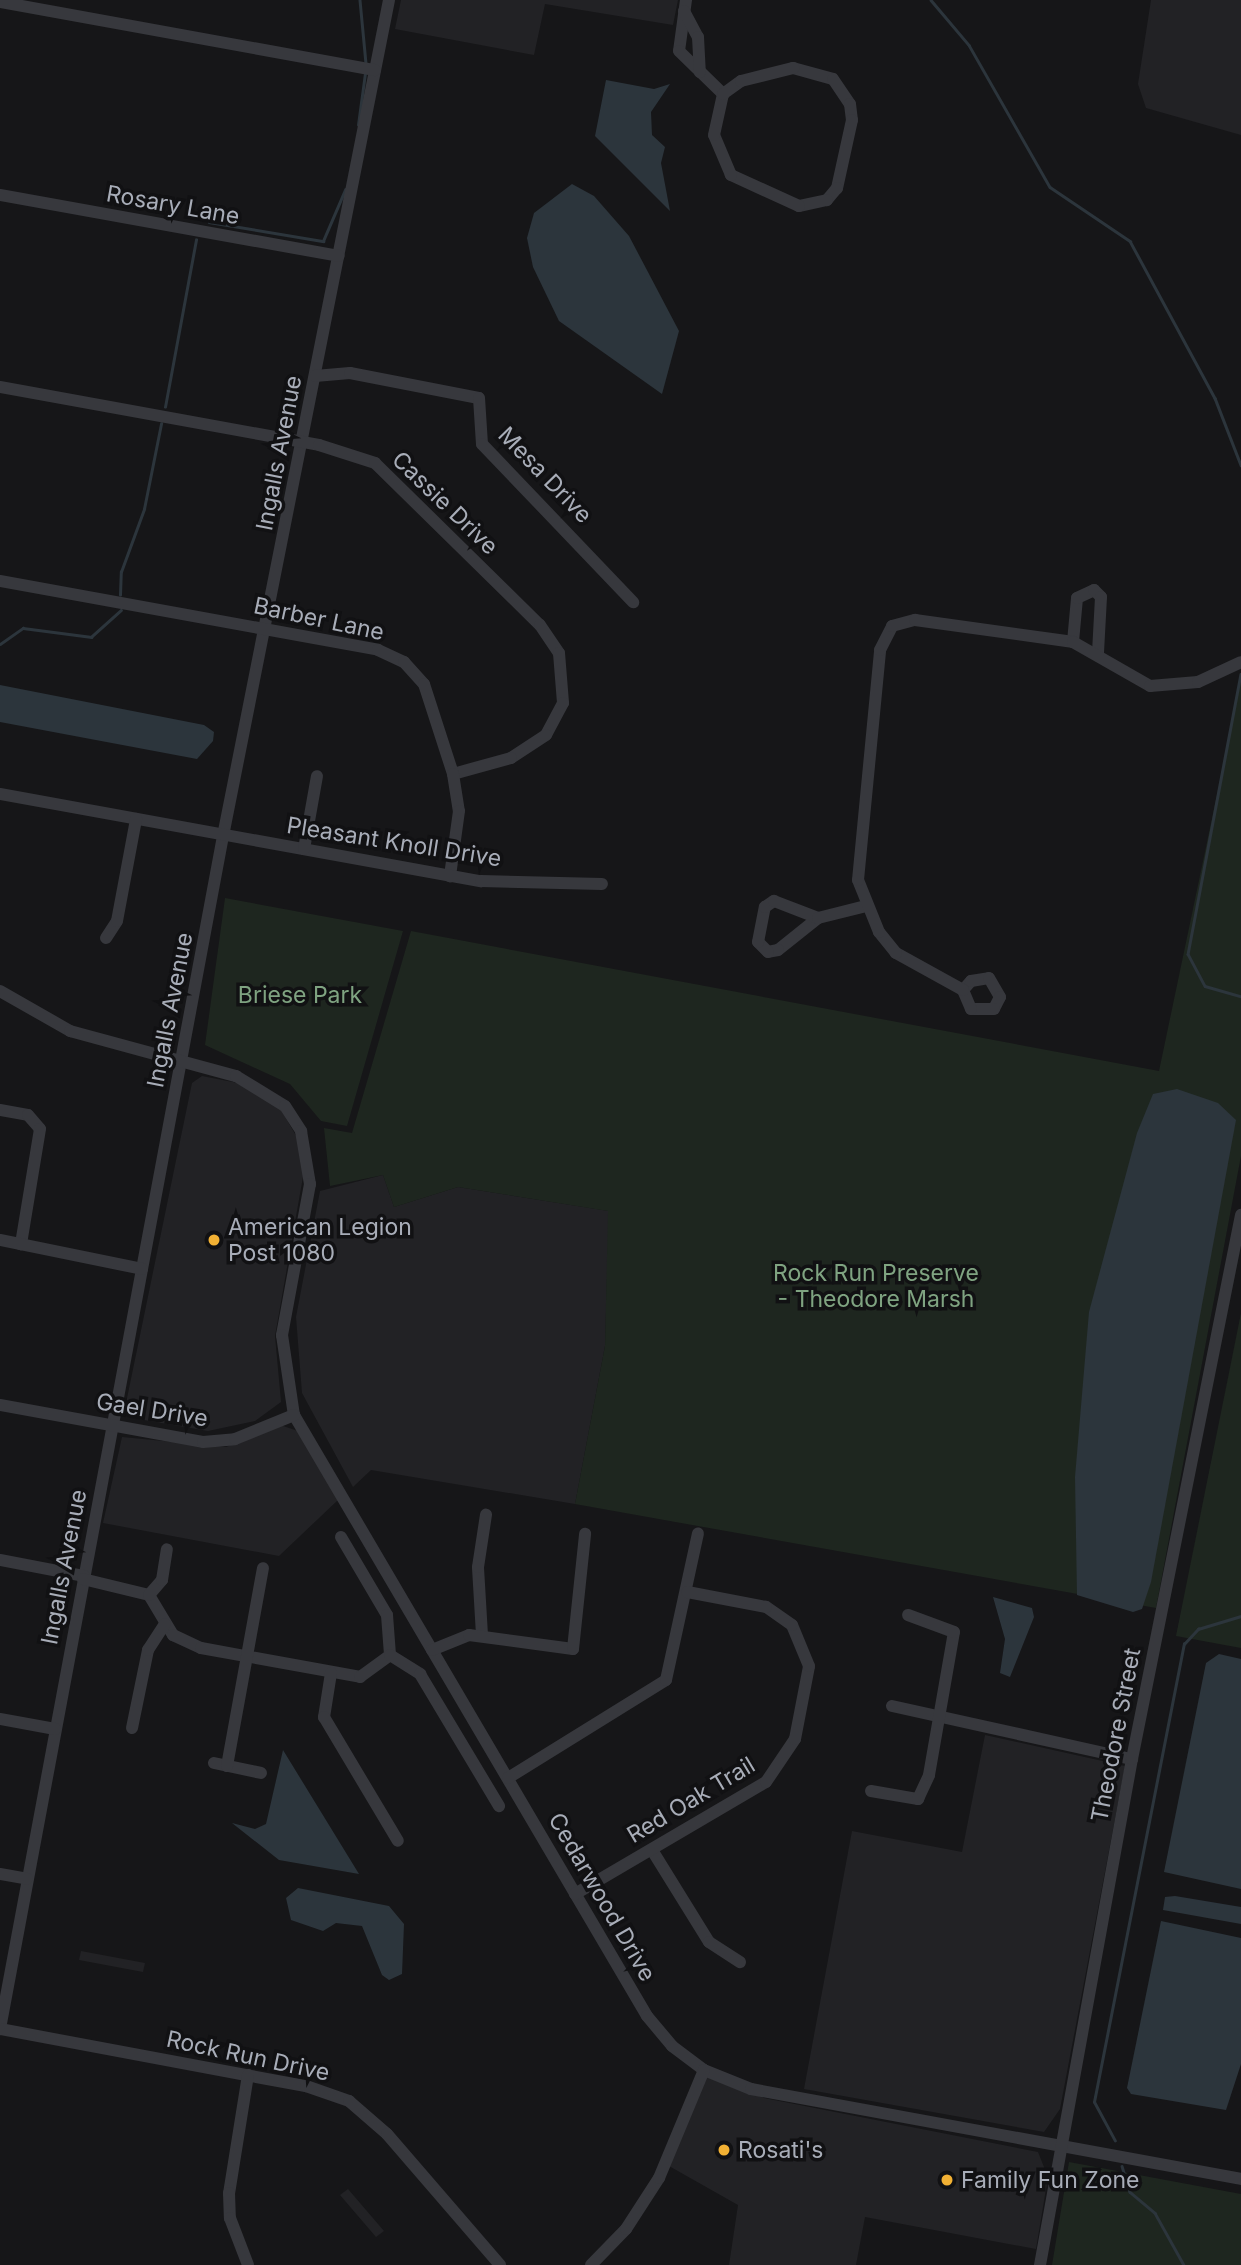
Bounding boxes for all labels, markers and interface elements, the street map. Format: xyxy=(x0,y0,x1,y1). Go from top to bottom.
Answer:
street label: Rosary Lane xyxy=(104,180,242,230)
street label: Ingalls Avenue xyxy=(250,373,308,533)
street label: Mesa Drive xyxy=(492,421,598,529)
street label: Cassie Drive xyxy=(386,446,504,560)
street label: Barber Lane xyxy=(251,592,387,646)
street label: Pleasant Knoll Drive xyxy=(285,811,503,873)
street label: Ingalls Avenue xyxy=(141,930,199,1090)
park label: Briese Park xyxy=(238,981,362,1009)
place label: American Legion Post 1080 xyxy=(228,1213,412,1267)
marker: American Legion Post 1080 xyxy=(206,1232,222,1248)
park label: Rock Run Preserve - Theodore Marsh xyxy=(773,1259,979,1313)
street label: Gael Drive xyxy=(94,1388,210,1432)
street label: Ingalls Avenue xyxy=(35,1487,93,1647)
street label: Theodore Street xyxy=(1086,1646,1146,1824)
street label: Red Oak Trail xyxy=(622,1751,760,1849)
street label: Cedarwood Drive xyxy=(543,1808,661,1986)
street label: Rock Run Drive xyxy=(164,2025,332,2087)
place label: Rosati's xyxy=(738,2136,823,2164)
marker: Rosati's xyxy=(716,2142,732,2158)
place label: Family Fun Zone xyxy=(961,2166,1139,2194)
marker: Family Fun Zone xyxy=(939,2172,955,2188)

